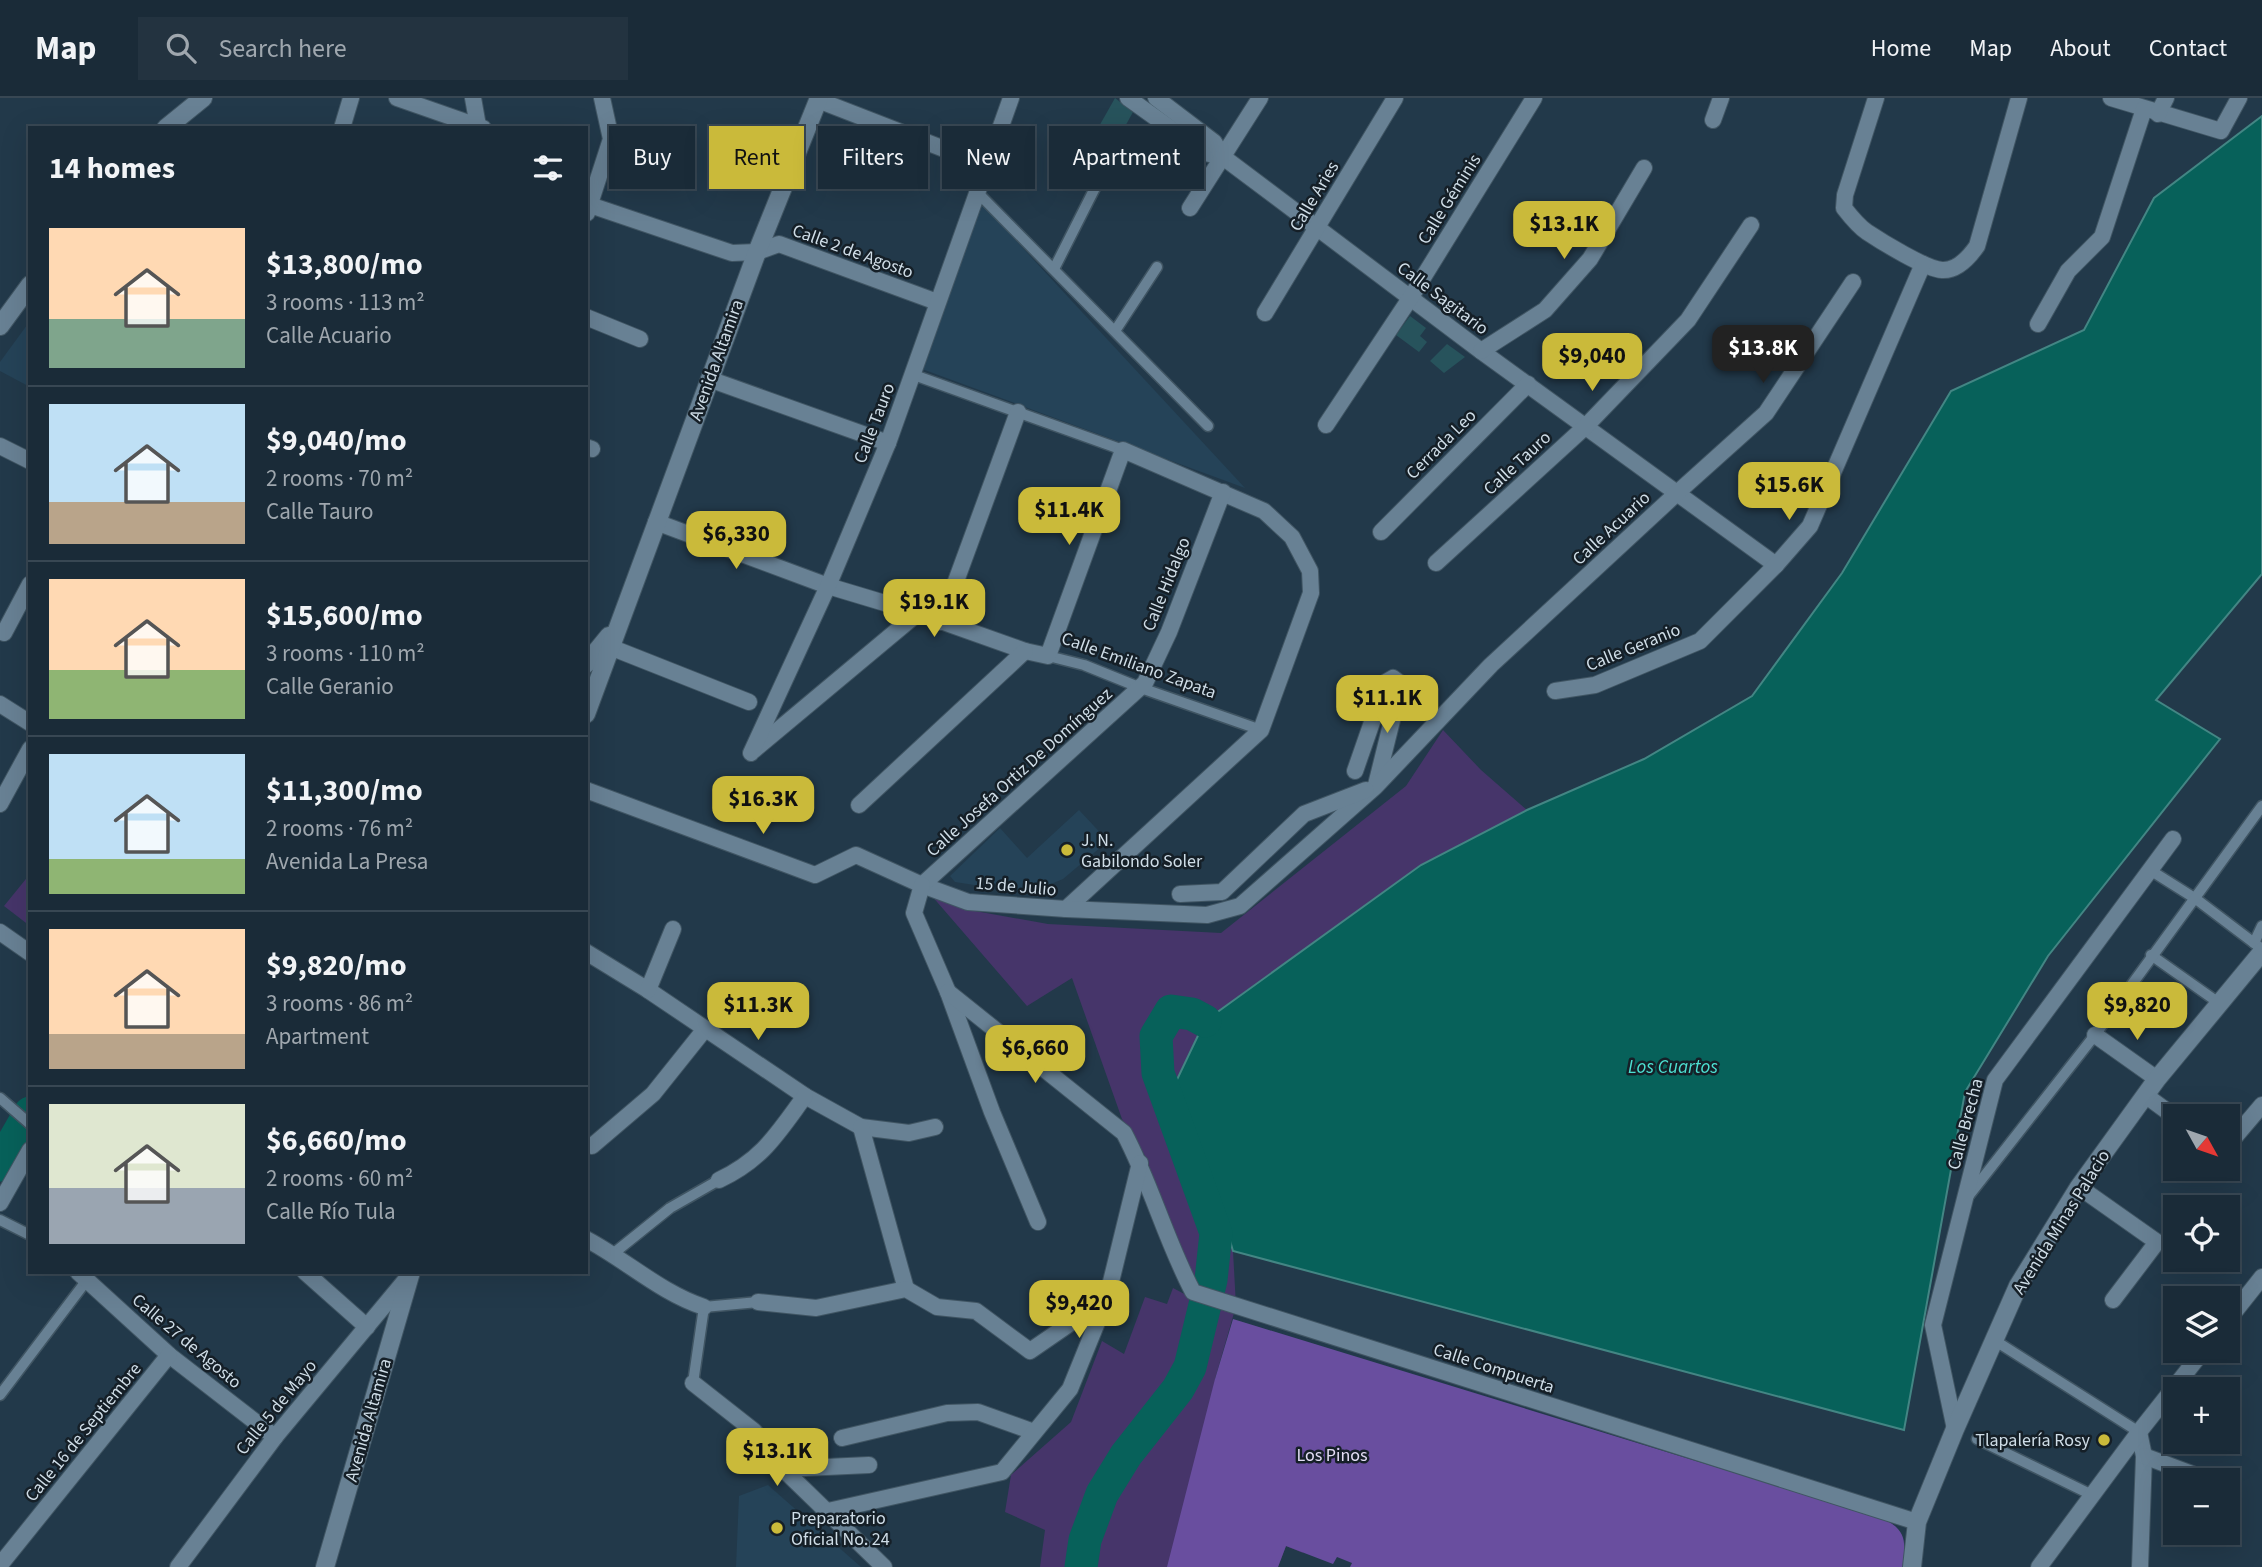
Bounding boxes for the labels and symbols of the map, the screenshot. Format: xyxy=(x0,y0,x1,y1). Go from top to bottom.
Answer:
street label: Calle Géminis xyxy=(1412,149,1487,249)
street label: Calle Aries xyxy=(1284,156,1345,236)
pin: $13.1K xyxy=(1507,202,1621,261)
street label: Calle 2 de Agosto xyxy=(789,218,917,285)
street label: Calle Sagitario xyxy=(1392,256,1494,341)
street label: Avenida Altamira xyxy=(683,296,750,424)
pin: $13.8K xyxy=(1706,326,1820,385)
pin: $9,040 xyxy=(1535,334,1649,393)
street label: Calle Tauro xyxy=(848,379,901,467)
street label: Cerrada Leo xyxy=(1401,404,1482,485)
street label: Calle Tauro xyxy=(1478,426,1557,501)
pin: $15.6K xyxy=(1732,462,1846,522)
street label: Calle Acuario xyxy=(1567,486,1656,571)
pin: $11.4K xyxy=(1012,488,1126,547)
pin: $6,330 xyxy=(679,512,793,571)
street label: Calle Hidalgo xyxy=(1136,533,1197,635)
pin: $19.1K xyxy=(877,580,991,639)
street label: Calle Geranio xyxy=(1582,617,1684,678)
street label: Calle Emiliano Zapata xyxy=(1058,626,1220,705)
pin: $11.1K xyxy=(1330,676,1444,735)
street label: Calle Josefa Ortiz De Domínguez xyxy=(921,682,1118,863)
pin: $16.3K xyxy=(706,776,820,836)
place label: J. N. Gabilondo Soler xyxy=(1081,828,1203,874)
marker: J. N. Gabilondo Soler xyxy=(1059,842,1075,858)
street label: 15 de Julio xyxy=(974,871,1057,902)
pin: $11.3K xyxy=(701,982,815,1042)
pin: $9,820 xyxy=(2080,982,2194,1042)
pin: $6,660 xyxy=(978,1026,1092,1085)
water label: Los Cuartos xyxy=(1628,1054,1718,1081)
street label: Calle Brecha xyxy=(1941,1076,1990,1173)
north arrow xyxy=(2163,1104,2240,1181)
street label: Avenida Minas Palacio xyxy=(2007,1145,2116,1299)
pin: $9,420 xyxy=(1022,1280,1136,1340)
street label: Calle 27 de Agosto xyxy=(126,1288,247,1395)
street label: Calle Compuerta xyxy=(1430,1337,1558,1400)
street label: Calle 5 de Mayo xyxy=(230,1354,323,1460)
street label: Avenida Altamira xyxy=(339,1356,398,1485)
street label: Calle 16 de Septiembre xyxy=(19,1357,147,1507)
pin: $13.1K xyxy=(720,1428,834,1488)
place label: Tlapalería Rosy xyxy=(1975,1428,2091,1453)
marker: Tlapalería Rosy xyxy=(2096,1432,2112,1448)
park label: Los Pinos xyxy=(1296,1443,1368,1468)
place label: Preparatorio Oficial No. 24 xyxy=(791,1506,890,1552)
marker: Preparatorio Oficial No. 24 xyxy=(769,1520,785,1536)

